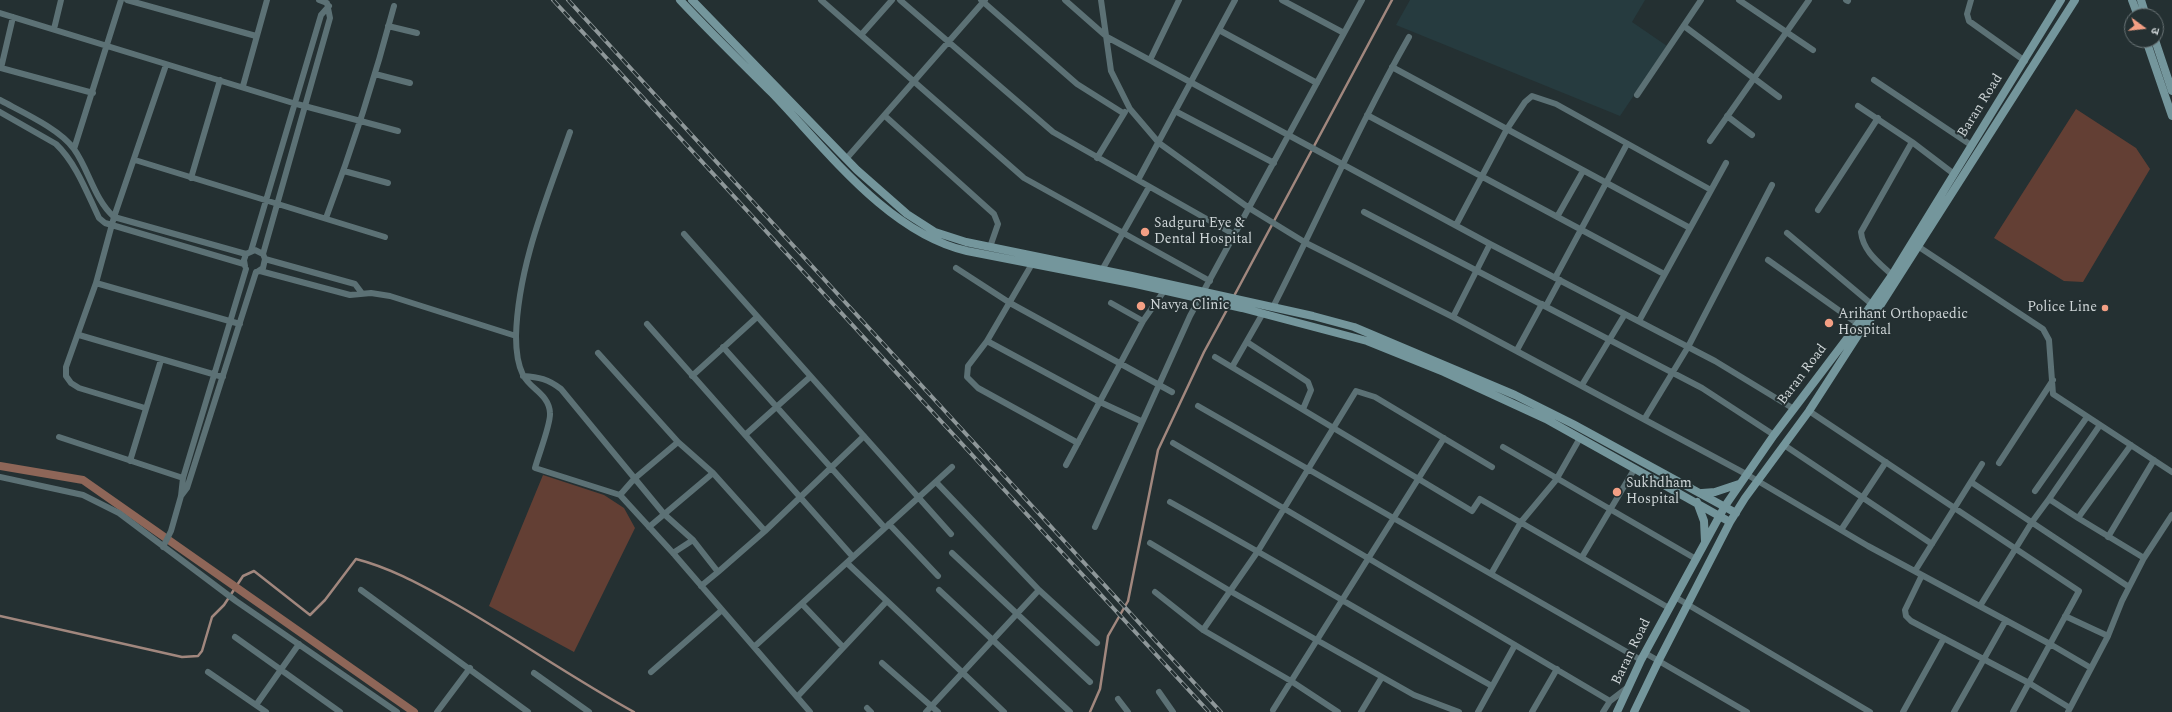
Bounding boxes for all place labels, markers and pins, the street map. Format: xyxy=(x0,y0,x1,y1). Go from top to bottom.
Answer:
place label: Sadguru Eye & Dental Hospital xyxy=(1154,216,1252,248)
marker: Sadguru Eye & Dental Hospital xyxy=(1139,226,1151,238)
place label: Navya Clinic xyxy=(1150,298,1230,314)
marker: Navya Clinic xyxy=(1135,300,1147,312)
place label: Police Line xyxy=(2027,300,2097,316)
marker: Police Line xyxy=(2100,303,2110,313)
place label: Arihant Orthopaedic Hospital xyxy=(1838,307,1968,340)
marker: Arihant Orthopaedic Hospital xyxy=(1823,317,1835,329)
place label: Sukhdham Hospital xyxy=(1626,476,1692,508)
marker: Sukhdham Hospital xyxy=(1611,486,1623,498)

